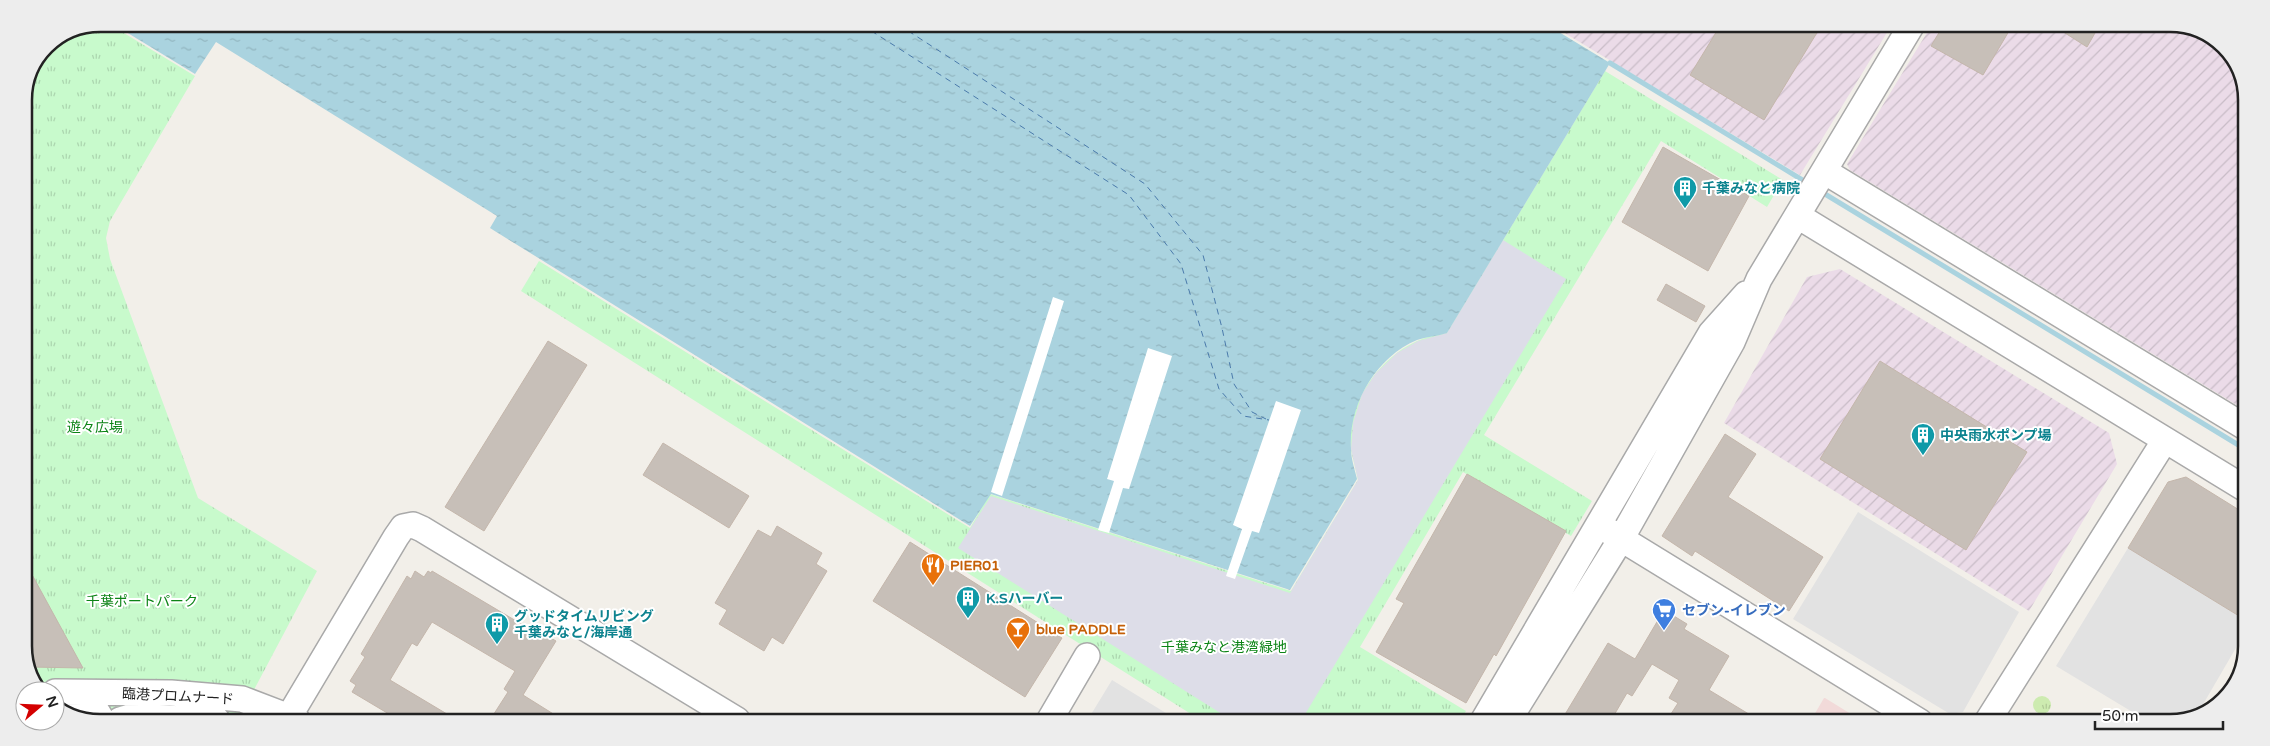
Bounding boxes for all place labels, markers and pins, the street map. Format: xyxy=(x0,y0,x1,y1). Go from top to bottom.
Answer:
building icon: 千葉みなと病院 xyxy=(1672,175,1698,209)
place label: 千葉みなと病院 xyxy=(1702,180,1800,197)
building icon: 中央雨水ポンプ場 xyxy=(1910,422,1936,456)
place label: 中央雨水ポンプ場 xyxy=(1940,427,2052,444)
restaurant icon: PIER01 xyxy=(920,552,946,586)
place label: PIER01 xyxy=(950,557,1000,574)
building icon: K.Sハーバー xyxy=(955,585,981,619)
place label: K.Sハーバー xyxy=(986,590,1064,607)
supermarket icon: セブン-イレブン xyxy=(1651,597,1677,631)
place label: セブン-イレブン xyxy=(1682,602,1786,619)
place label: グッドタイムリビング 千葉みなと/海岸通 xyxy=(514,608,654,641)
building icon: グッドタイムリビング 千葉みなと/海岸通 xyxy=(484,611,510,645)
bar icon: blue PADDLE xyxy=(1005,616,1031,650)
place label: blue PADDLE xyxy=(1036,621,1126,638)

